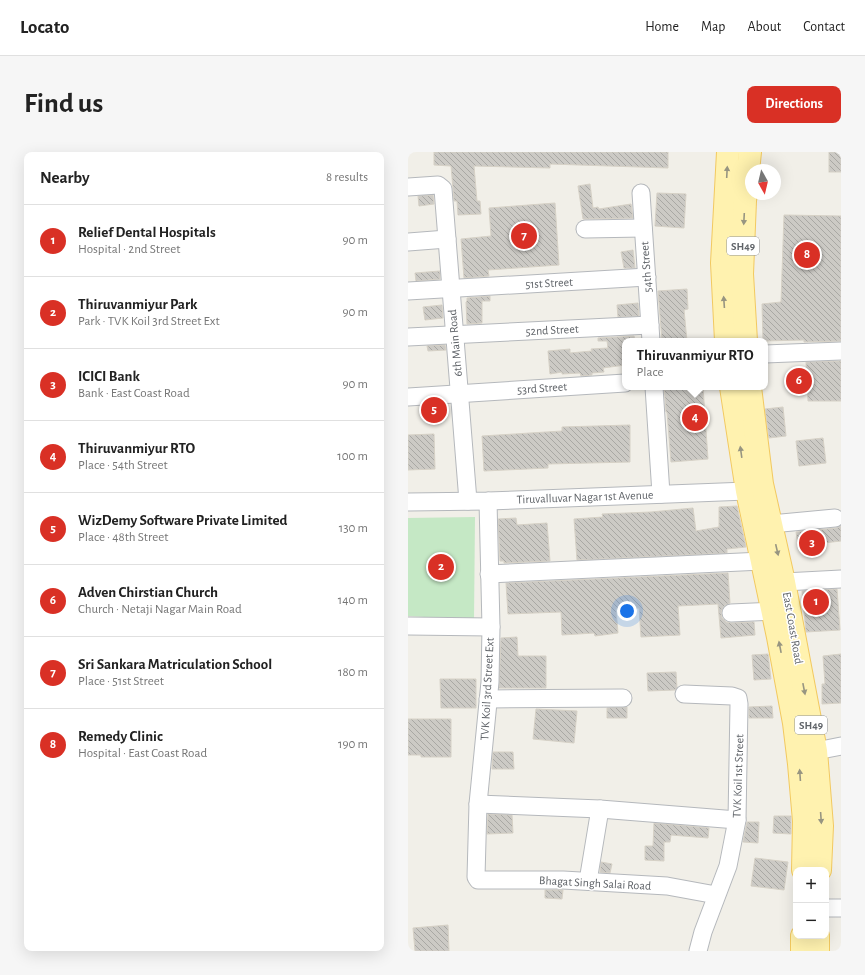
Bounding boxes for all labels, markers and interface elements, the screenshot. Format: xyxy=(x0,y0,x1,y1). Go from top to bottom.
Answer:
text: Locato xyxy=(20,18,69,37)
text: Home xyxy=(645,20,679,34)
text: Map xyxy=(701,20,725,34)
text: About xyxy=(747,20,781,34)
text: Contact xyxy=(803,20,845,34)
button: Directions xyxy=(747,86,841,123)
text: Find us xyxy=(24,90,103,118)
north arrow xyxy=(745,164,781,200)
one-way arrow xyxy=(723,166,730,178)
text: Nearby xyxy=(40,169,90,186)
text: 8 results xyxy=(326,171,368,184)
one-way arrow xyxy=(741,213,748,225)
pin: 7 xyxy=(511,221,537,251)
text: Relief Dental Hospitals xyxy=(78,225,216,240)
text: 1 xyxy=(51,234,55,247)
text: 90 m xyxy=(342,234,368,247)
road number: SH49 xyxy=(727,237,759,255)
pin: 8 xyxy=(794,240,820,270)
street label: 54th Street xyxy=(638,241,654,293)
text: Hospital · 2nd Street xyxy=(78,243,180,256)
street label: 51st Street xyxy=(525,276,573,290)
one-way arrow xyxy=(720,296,727,308)
text: Thiruvanmiyur Park xyxy=(78,297,198,312)
text: 2 xyxy=(50,306,56,319)
text: 90 m xyxy=(342,306,368,319)
street label: 6th Main Road xyxy=(446,309,464,377)
text: Park · TVK Koil 3rd Street Ext xyxy=(78,315,220,328)
street label: 52nd Street xyxy=(525,323,579,337)
popup xyxy=(622,338,768,390)
text: Thiruvanmiyur RTO xyxy=(636,348,754,363)
text: Place xyxy=(636,366,663,379)
pin: 6 xyxy=(786,366,812,396)
text: ICICI Bank xyxy=(78,369,140,384)
text: 3 xyxy=(50,378,56,391)
text: 90 m xyxy=(342,378,368,391)
street label: 53rd Street xyxy=(517,380,568,396)
text: Bank · East Coast Road xyxy=(78,387,190,400)
pin: 5 xyxy=(421,395,447,425)
pin: 4 xyxy=(682,403,708,433)
text: Thiruvanmiyur RTO xyxy=(78,441,195,456)
one-way arrow xyxy=(737,446,744,458)
text: 4 xyxy=(50,450,56,463)
text: 100 m xyxy=(337,450,368,463)
text: Place · 54th Street xyxy=(78,459,168,472)
street label: Tiruvalluvar Nagar 1st Avenue xyxy=(516,489,654,505)
text: WizDemy Software Private Limited xyxy=(78,513,287,528)
text: 5 xyxy=(50,522,56,535)
text: 130 m xyxy=(339,522,368,535)
pin: 3 xyxy=(799,528,825,558)
text: Place · 48th Street xyxy=(78,531,168,544)
one-way arrow xyxy=(774,543,780,556)
pin: 2 xyxy=(428,552,454,582)
text: Adven Chirstian Church xyxy=(78,585,218,600)
pin: 1 xyxy=(803,587,829,617)
street label: East Coast Road xyxy=(781,591,805,665)
text: 6 xyxy=(50,594,56,607)
text: 140 m xyxy=(338,594,368,607)
your location xyxy=(617,601,637,621)
text: Church · Netaji Nagar Main Road xyxy=(78,603,242,616)
street label: TVK Koil 3rd Street Ext xyxy=(478,637,496,741)
one-way arrow xyxy=(776,641,782,653)
text: Sri Sankara Matriculation School xyxy=(78,657,272,672)
text: 7 xyxy=(50,666,56,679)
text: 180 m xyxy=(338,666,368,679)
text: Place · 51st Street xyxy=(78,675,164,688)
one-way arrow xyxy=(802,683,808,696)
road number: SH49 xyxy=(795,716,827,734)
text: Remedy Clinic xyxy=(78,729,163,744)
street label: TVK Koil 1st Street xyxy=(731,734,745,818)
text: 8 xyxy=(50,738,56,751)
text: 190 m xyxy=(338,738,368,751)
text: Hospital · East Coast Road xyxy=(78,747,207,760)
one-way arrow xyxy=(797,769,804,781)
one-way arrow xyxy=(818,812,825,824)
map controls xyxy=(793,867,829,939)
button: + xyxy=(793,867,829,903)
street label: Bhagat Singh Salai Road xyxy=(539,874,651,892)
button: − xyxy=(793,903,829,939)

